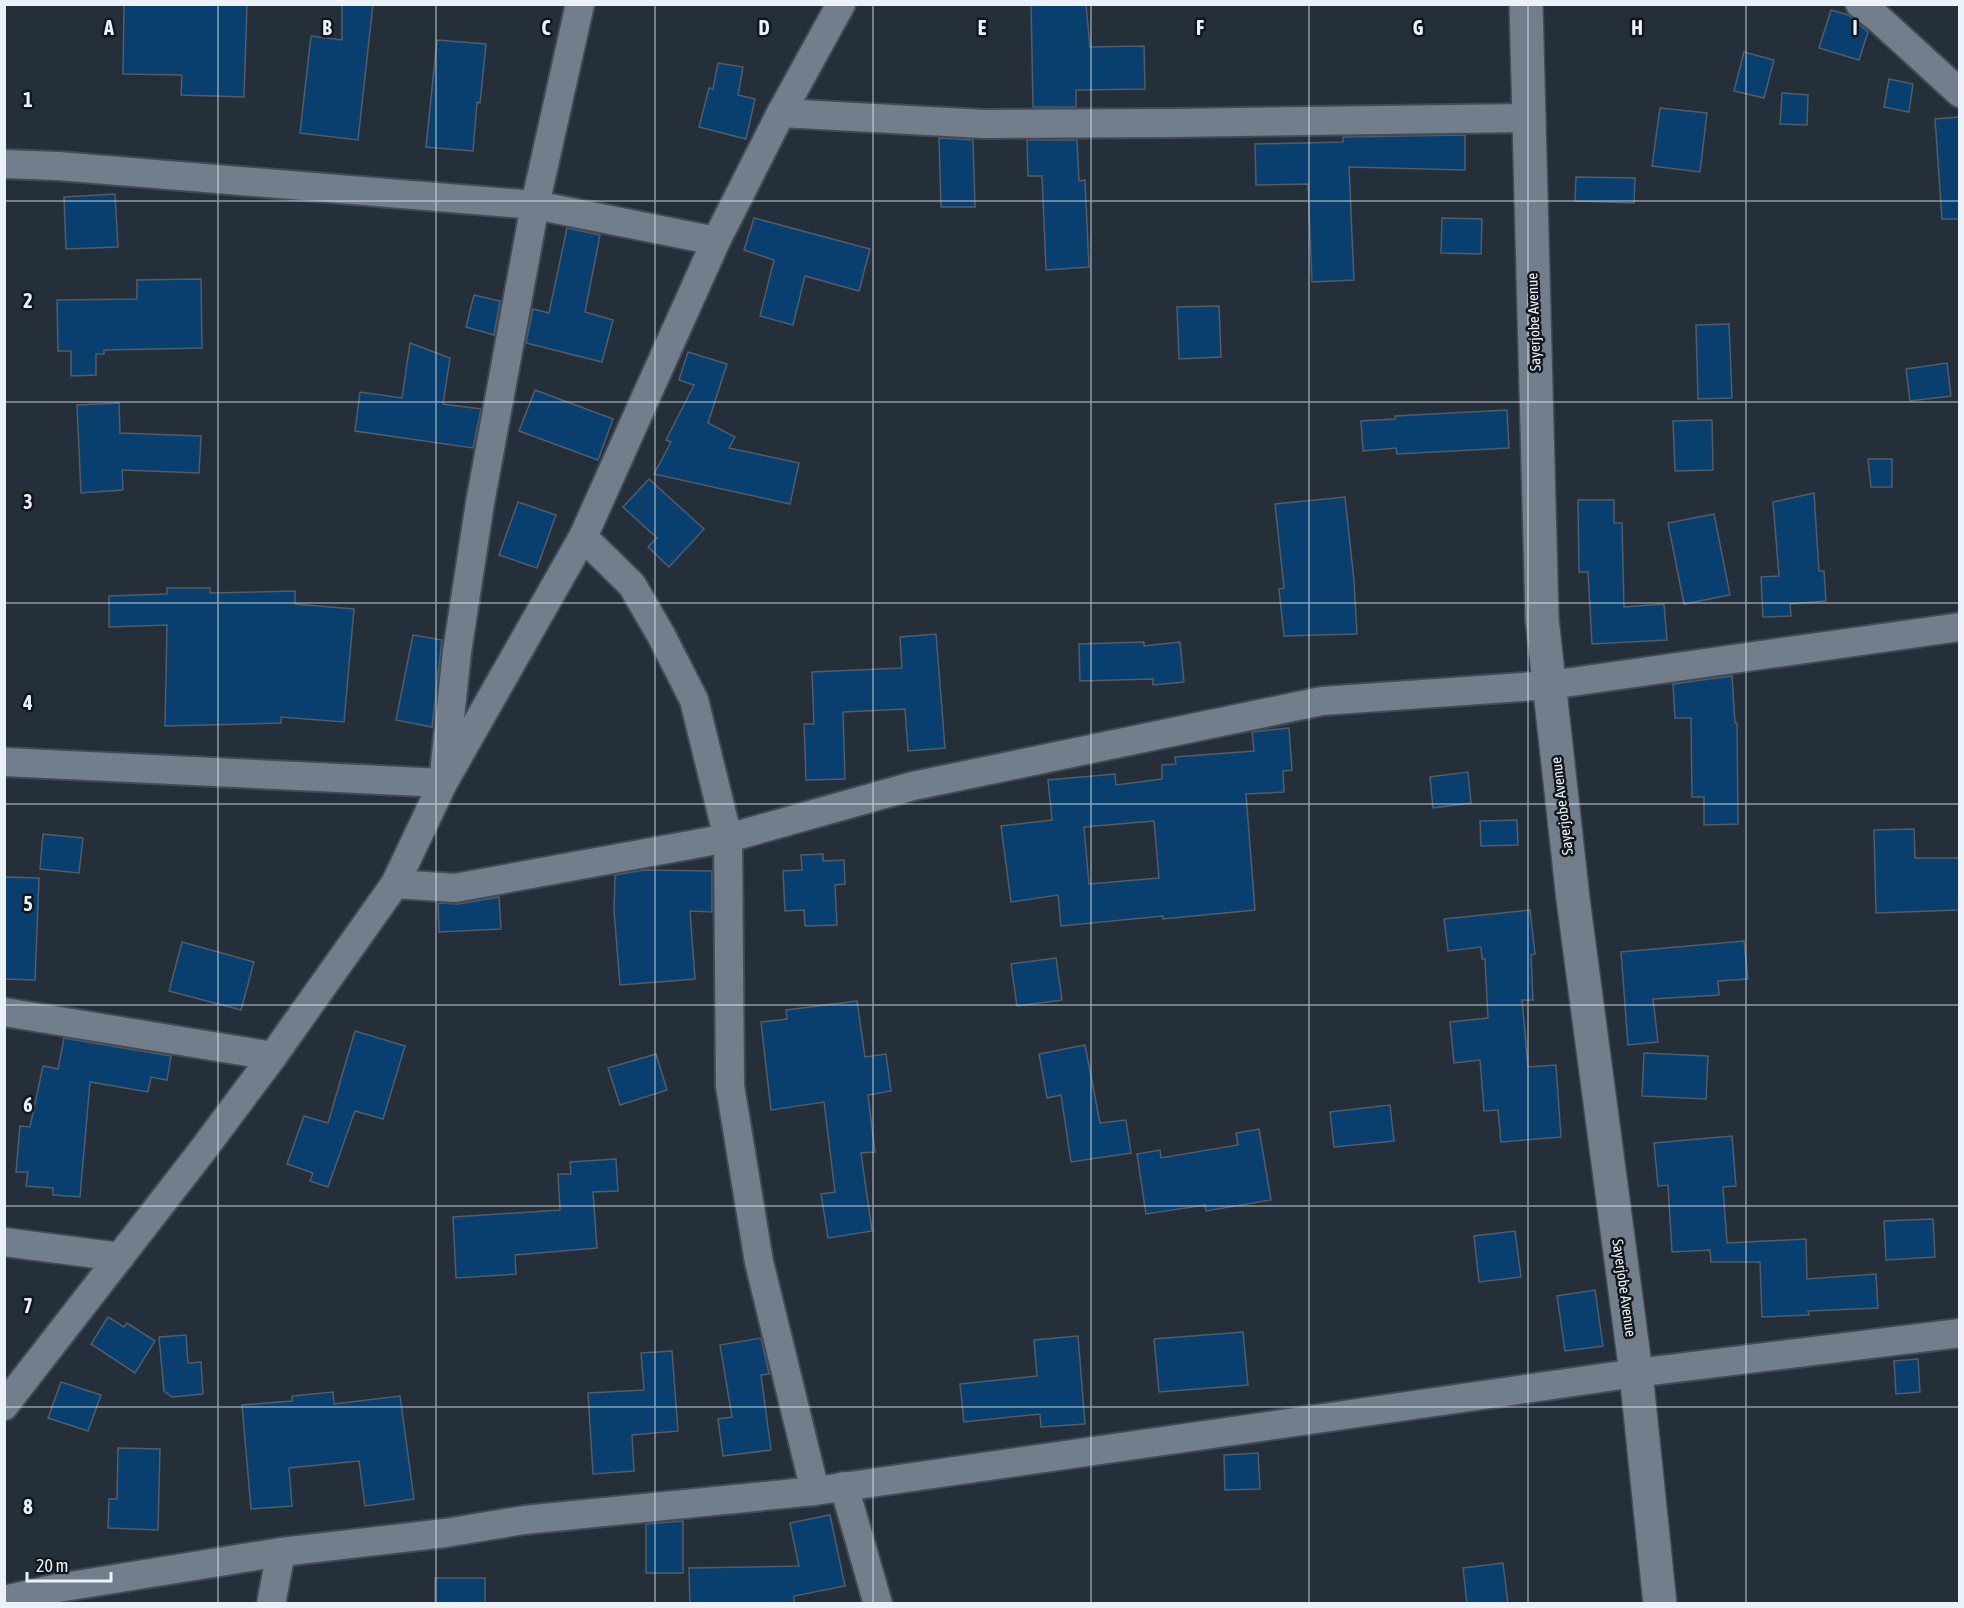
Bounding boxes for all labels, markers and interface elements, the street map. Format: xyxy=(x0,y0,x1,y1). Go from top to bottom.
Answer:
text: A xyxy=(103,16,114,39)
text: B xyxy=(322,16,332,39)
text: C xyxy=(542,16,551,39)
text: D xyxy=(758,16,770,39)
text: E xyxy=(978,16,987,39)
text: F xyxy=(1196,16,1204,39)
text: G xyxy=(1413,16,1424,39)
text: H xyxy=(1631,16,1643,39)
text: I xyxy=(1852,16,1858,39)
text: 1 xyxy=(23,88,33,111)
street label: Sayerjobe Avenue xyxy=(1523,272,1544,372)
text: 2 xyxy=(23,289,33,312)
text: 3 xyxy=(23,490,33,513)
text: 4 xyxy=(22,691,33,714)
street label: Sayerjobe Avenue xyxy=(1547,756,1576,856)
text: 5 xyxy=(23,892,33,915)
text: 6 xyxy=(23,1093,33,1116)
street label: Sayerjobe Avenue xyxy=(1609,1238,1640,1338)
text: 7 xyxy=(23,1294,33,1317)
text: 8 xyxy=(23,1495,33,1518)
scale bar xyxy=(27,1545,111,1583)
text: 20 m xyxy=(36,1555,68,1576)

